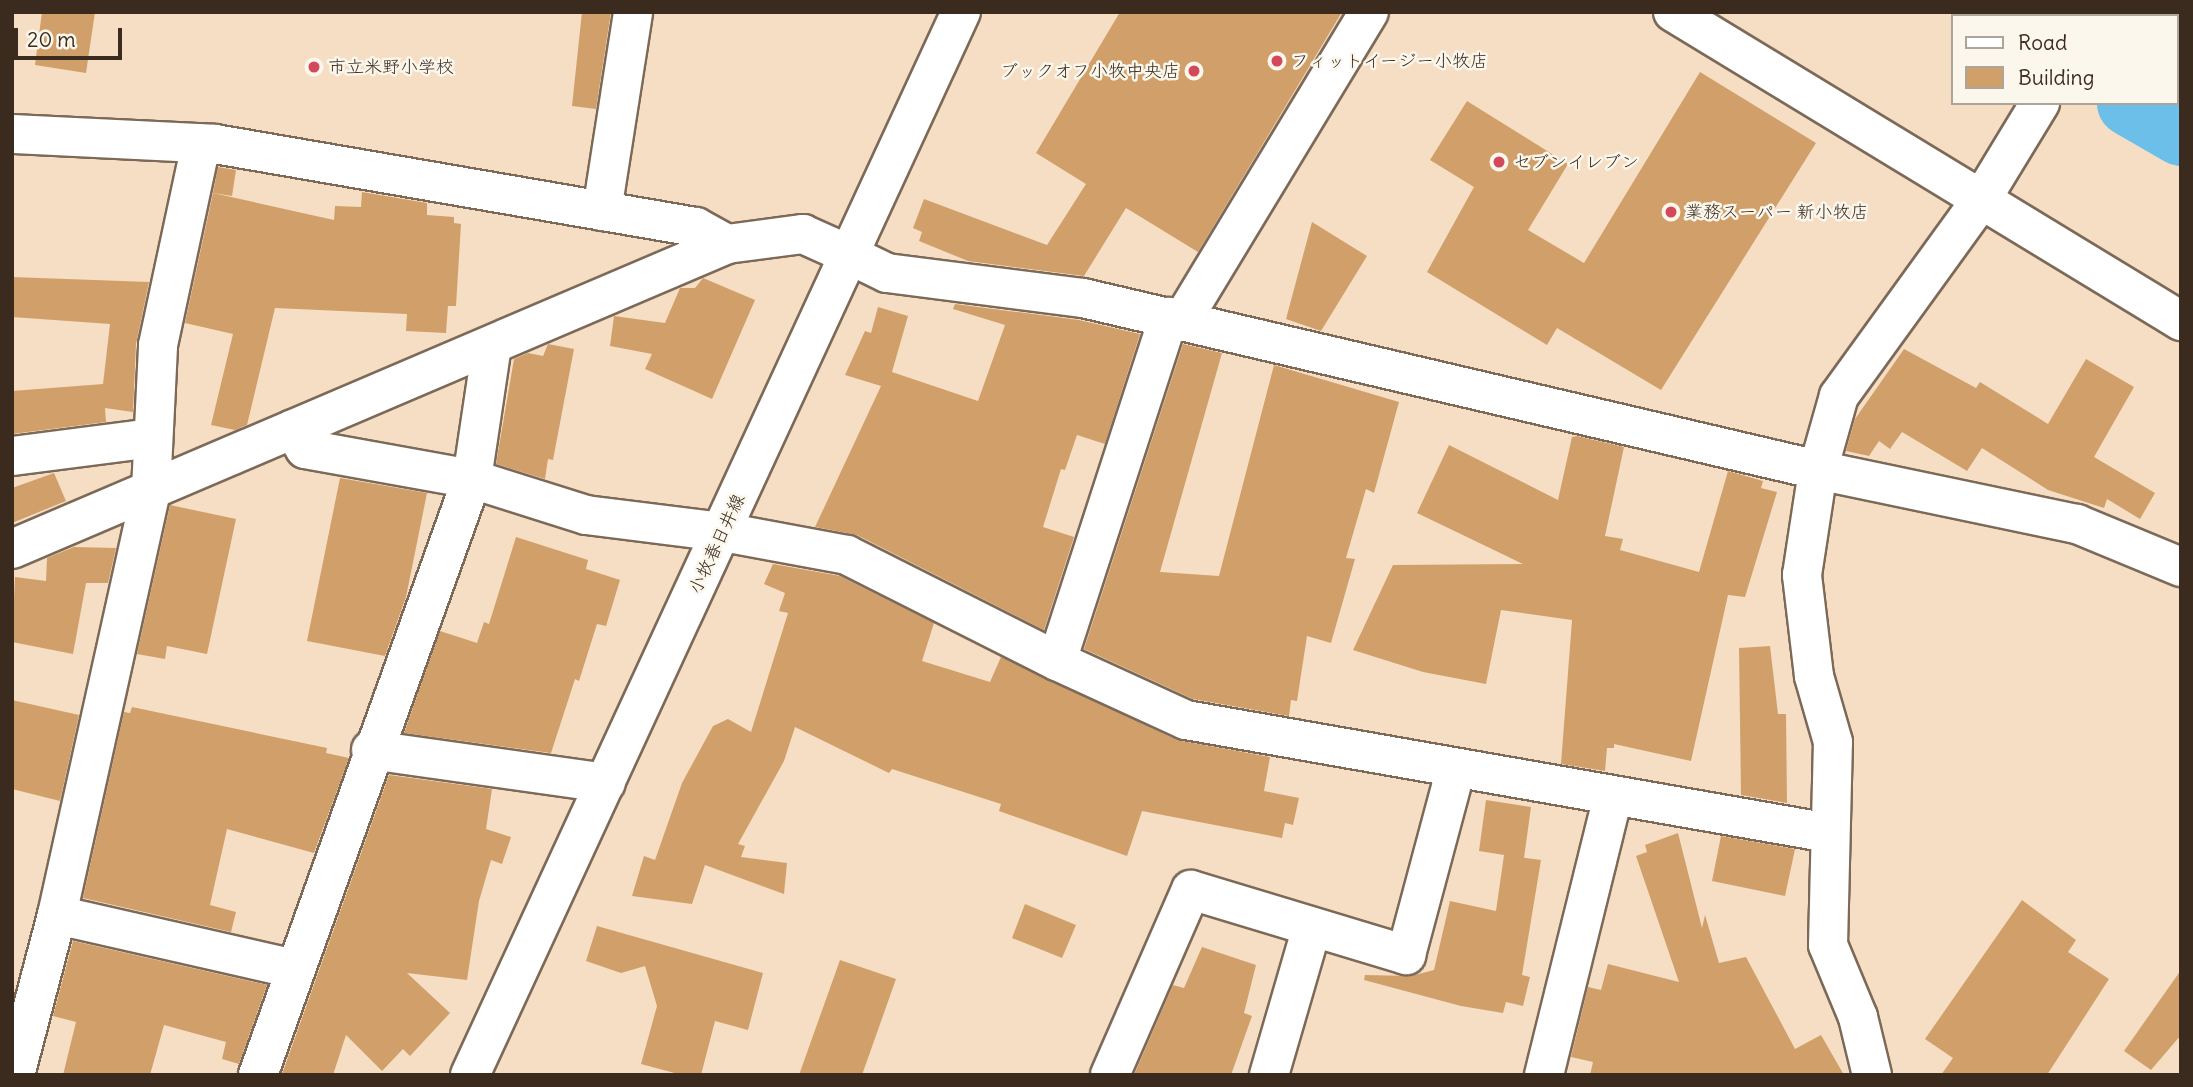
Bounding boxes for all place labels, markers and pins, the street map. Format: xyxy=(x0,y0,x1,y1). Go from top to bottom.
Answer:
place label: フィットイージー小牧店 xyxy=(1291,50,1488,72)
marker: フィットイージー小牧店 xyxy=(1269,53,1285,69)
place label: 市立米野小学校 xyxy=(328,56,454,78)
marker: 市立米野小学校 xyxy=(306,59,322,75)
place label: ブックオフ小牧中央店 xyxy=(1000,60,1180,82)
marker: ブックオフ小牧中央店 xyxy=(1186,63,1202,79)
place label: セブンイレブン xyxy=(1513,151,1639,173)
marker: セブンイレブン xyxy=(1491,154,1507,170)
place label: 業務スーパー 新小牧店 xyxy=(1685,201,1869,223)
marker: 業務スーパー 新小牧店 xyxy=(1663,204,1679,220)

